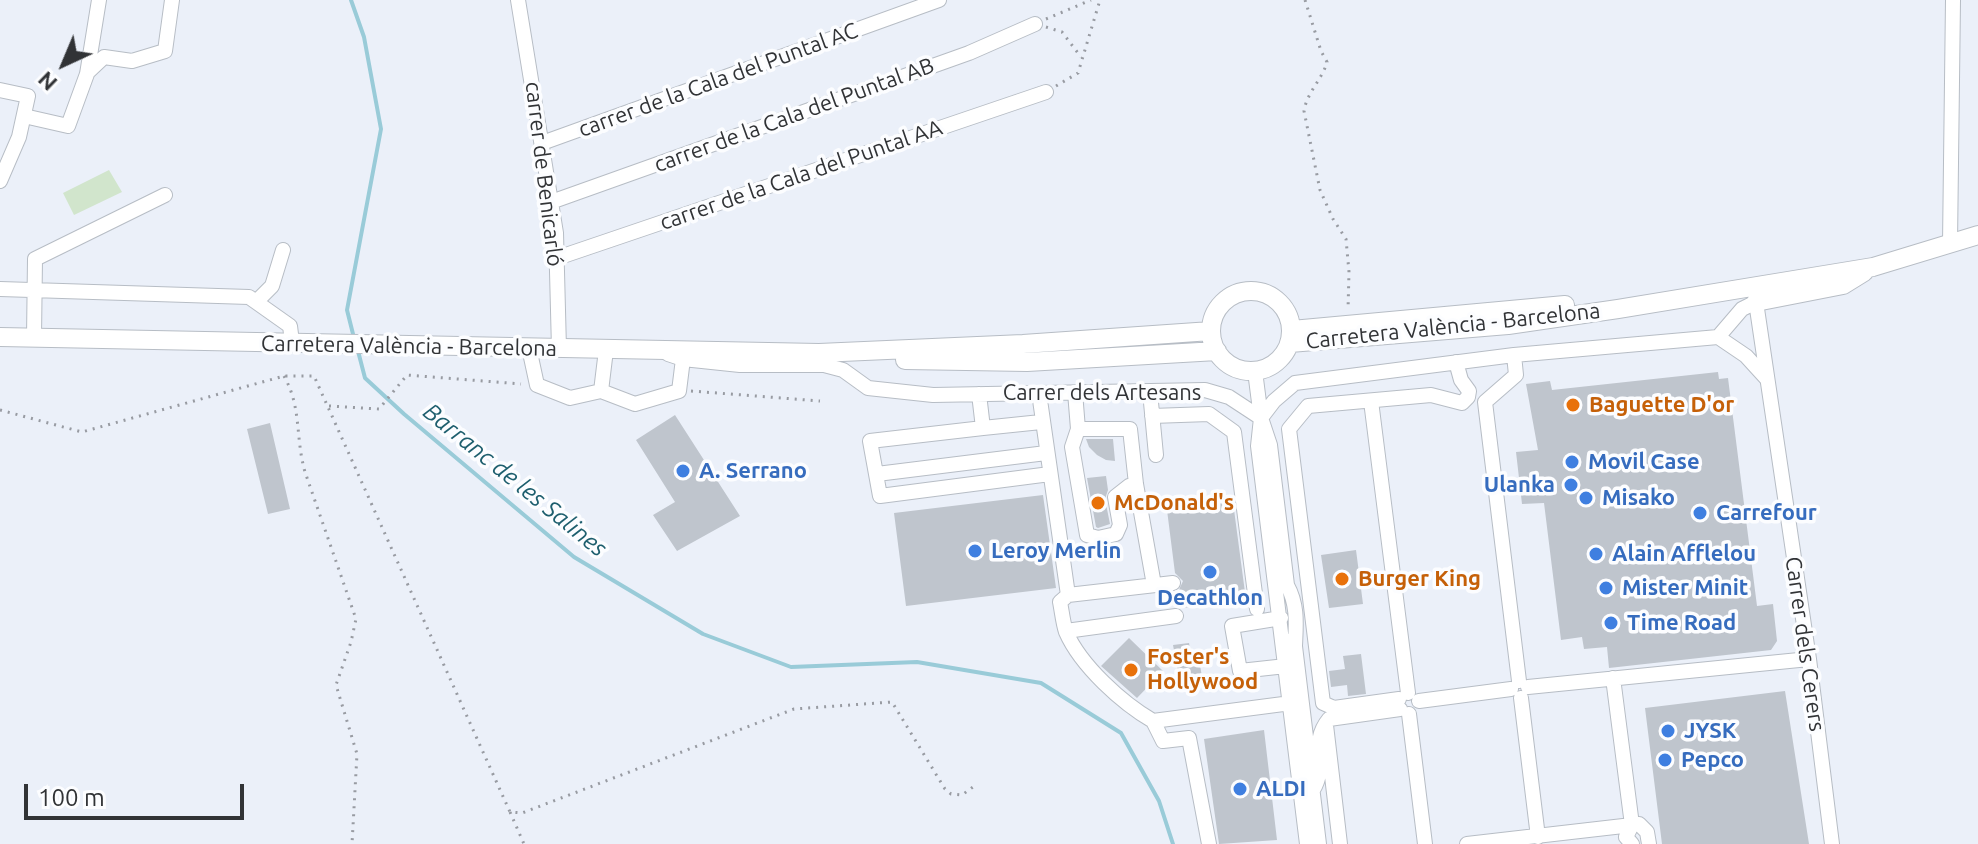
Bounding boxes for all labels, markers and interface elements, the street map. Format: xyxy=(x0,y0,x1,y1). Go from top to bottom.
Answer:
street label: carrer de la Cala del Puntal AC xyxy=(575,17,861,143)
north arrow xyxy=(24,24,104,104)
street label: carrer de la Cala del Puntal AB xyxy=(650,52,938,178)
text: N xyxy=(32,67,62,96)
street label: carrer de Benicarló xyxy=(520,80,568,268)
street label: carrer de la Cala del Puntal AA xyxy=(656,114,946,236)
street label: Carretera València - Barcelona xyxy=(1304,297,1602,355)
street label: Carretera València - Barcelona xyxy=(261,330,557,362)
street label: Carrer dels Artesans xyxy=(1003,380,1201,406)
place label: Baguette D'or xyxy=(1589,392,1734,418)
marker: Baguette D'or xyxy=(1564,396,1582,414)
water label: Barranc de les Salines xyxy=(417,397,613,563)
place label: Movil Case xyxy=(1588,449,1700,475)
marker: Movil Case xyxy=(1563,453,1581,471)
place label: A. Serrano xyxy=(699,458,807,484)
marker: A. Serrano xyxy=(674,462,692,480)
place label: Ulanka xyxy=(1484,472,1555,498)
marker: Ulanka xyxy=(1562,476,1580,494)
place label: Misako xyxy=(1602,485,1675,511)
marker: Misako xyxy=(1577,489,1595,507)
place label: McDonald's xyxy=(1114,490,1234,516)
marker: McDonald's xyxy=(1089,494,1107,512)
place label: Carrefour xyxy=(1716,500,1817,526)
marker: Carrefour xyxy=(1691,504,1709,522)
place label: Leroy Merlin xyxy=(991,538,1121,564)
place label: Alain Afflelou xyxy=(1612,541,1756,567)
marker: Leroy Merlin xyxy=(966,542,984,560)
marker: Alain Afflelou xyxy=(1587,545,1605,563)
street label: Carrer dels Cerers xyxy=(1780,555,1830,733)
marker: Decathlon xyxy=(1201,563,1219,581)
place label: Burger King xyxy=(1358,566,1481,592)
marker: Burger King xyxy=(1333,570,1351,588)
place label: Mister Minit xyxy=(1622,575,1748,601)
marker: Mister Minit xyxy=(1597,579,1615,597)
place label: Decathlon xyxy=(1157,585,1263,611)
place label: Time Road xyxy=(1627,610,1736,636)
marker: Time Road xyxy=(1602,614,1620,632)
place label: Foster's Hollywood xyxy=(1147,644,1258,696)
marker: Foster's Hollywood xyxy=(1122,661,1140,679)
place label: JYSK xyxy=(1684,718,1736,744)
marker: JYSK xyxy=(1659,722,1677,740)
place label: Pepco xyxy=(1681,747,1744,773)
marker: Pepco xyxy=(1656,751,1674,769)
scale bar xyxy=(28,768,248,818)
place label: ALDI xyxy=(1256,776,1306,802)
marker: ALDI xyxy=(1231,780,1249,798)
text: 100 m xyxy=(38,784,105,811)

